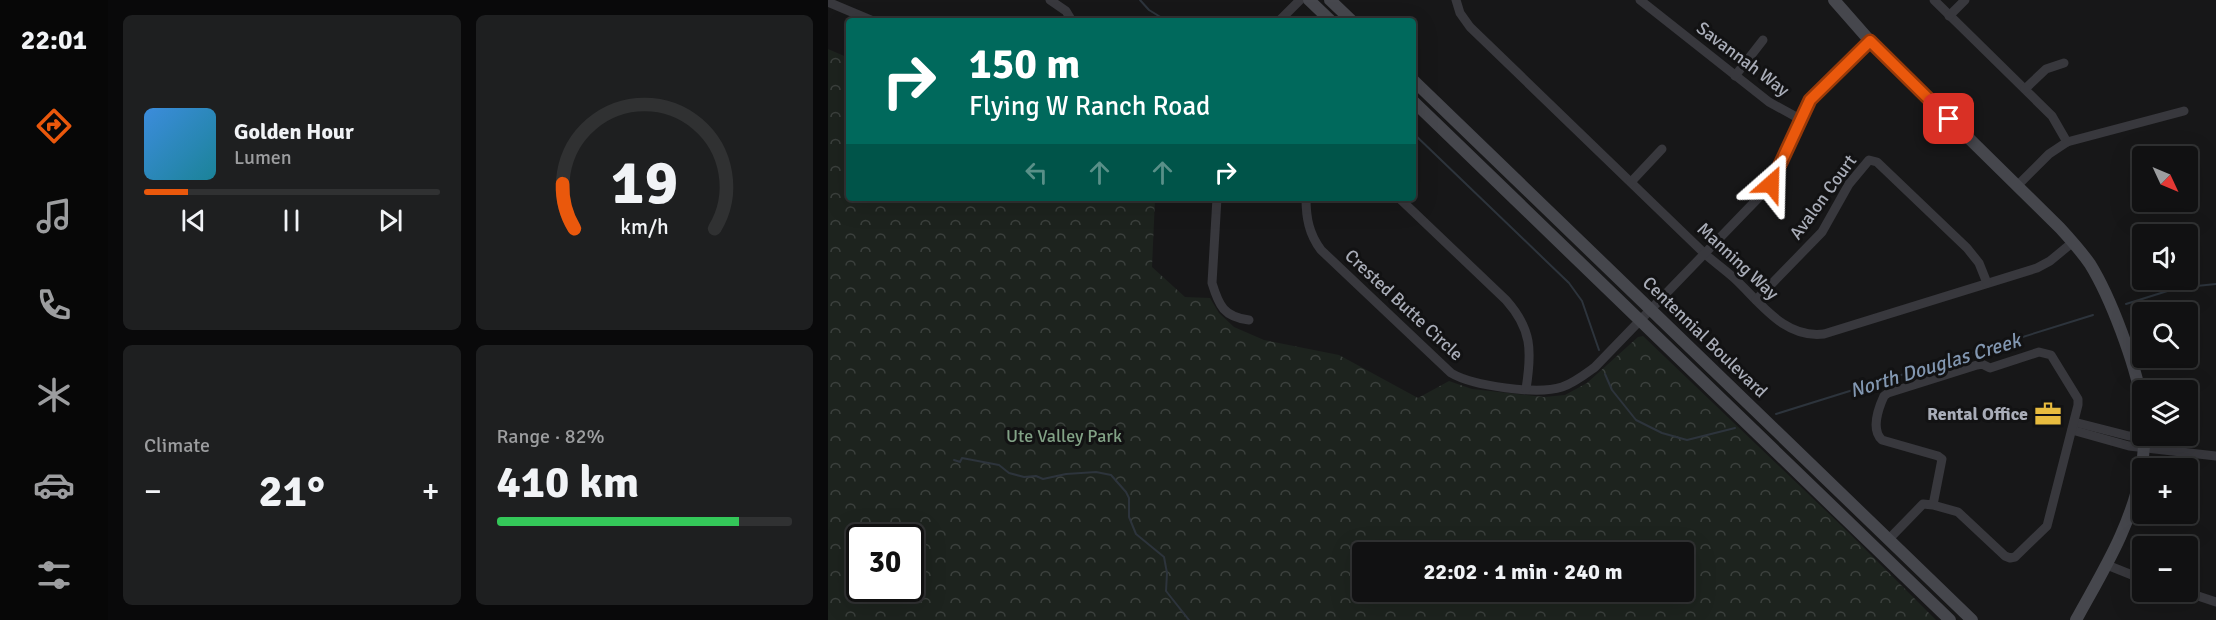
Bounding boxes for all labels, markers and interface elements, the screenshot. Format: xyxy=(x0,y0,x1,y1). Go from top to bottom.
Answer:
street label: Savannah Way xyxy=(1692,17,1794,101)
text: 22:01 xyxy=(21,24,87,57)
text: 150 m xyxy=(969,39,1080,90)
icon: right xyxy=(870,42,948,120)
text: Flying W Ranch Road xyxy=(969,90,1210,123)
pin xyxy=(1923,93,1974,144)
icon: arrive xyxy=(1932,102,1965,135)
icon: directions xyxy=(33,105,75,147)
text: Golden Hour xyxy=(234,118,354,145)
text: Lumen xyxy=(234,145,292,170)
text: 19 xyxy=(611,145,678,222)
north arrow xyxy=(2132,146,2198,212)
map controls xyxy=(2132,146,2198,602)
street label: Avalon Court xyxy=(1785,150,1861,244)
position arrow xyxy=(1739,152,1803,216)
icon: left xyxy=(1020,156,1053,189)
icon: ahead xyxy=(1083,156,1116,189)
icon: ahead xyxy=(1146,156,1179,189)
icon: right xyxy=(1209,156,1242,189)
icon: music xyxy=(33,195,75,237)
icon: previous xyxy=(177,204,210,237)
icon: pause xyxy=(275,204,308,237)
icon: next xyxy=(374,204,407,237)
text: km/h xyxy=(620,215,669,241)
street label: Manning Way xyxy=(1693,218,1784,305)
button: sound xyxy=(2132,224,2198,290)
street label: Crested Butte Circle xyxy=(1340,245,1468,365)
street label: Centennial Boulevard xyxy=(1638,272,1772,402)
icon: phone xyxy=(33,284,75,326)
button: search xyxy=(2132,302,2198,368)
water label: North Douglas Creek xyxy=(1847,327,2025,403)
icon: climate xyxy=(33,374,75,416)
button: layers xyxy=(2132,380,2198,446)
office icon: Rental Office xyxy=(2033,399,2063,429)
place label: Rental Office xyxy=(1927,403,2028,425)
text: Range · 82% xyxy=(497,424,605,449)
park label: Ute Valley Park xyxy=(1006,425,1122,447)
text: Climate xyxy=(144,433,210,458)
text: 410 km xyxy=(497,455,639,510)
button: + xyxy=(2132,458,2198,524)
icon: car xyxy=(33,464,75,506)
text: 21° xyxy=(258,464,325,519)
text: − xyxy=(144,471,162,512)
text: + xyxy=(422,471,439,512)
speed limit sign: 30 xyxy=(846,524,924,602)
button: − xyxy=(2132,536,2198,602)
icon: filters xyxy=(33,554,75,596)
text: 22:02 · 1 min · 240 m xyxy=(1423,558,1623,585)

